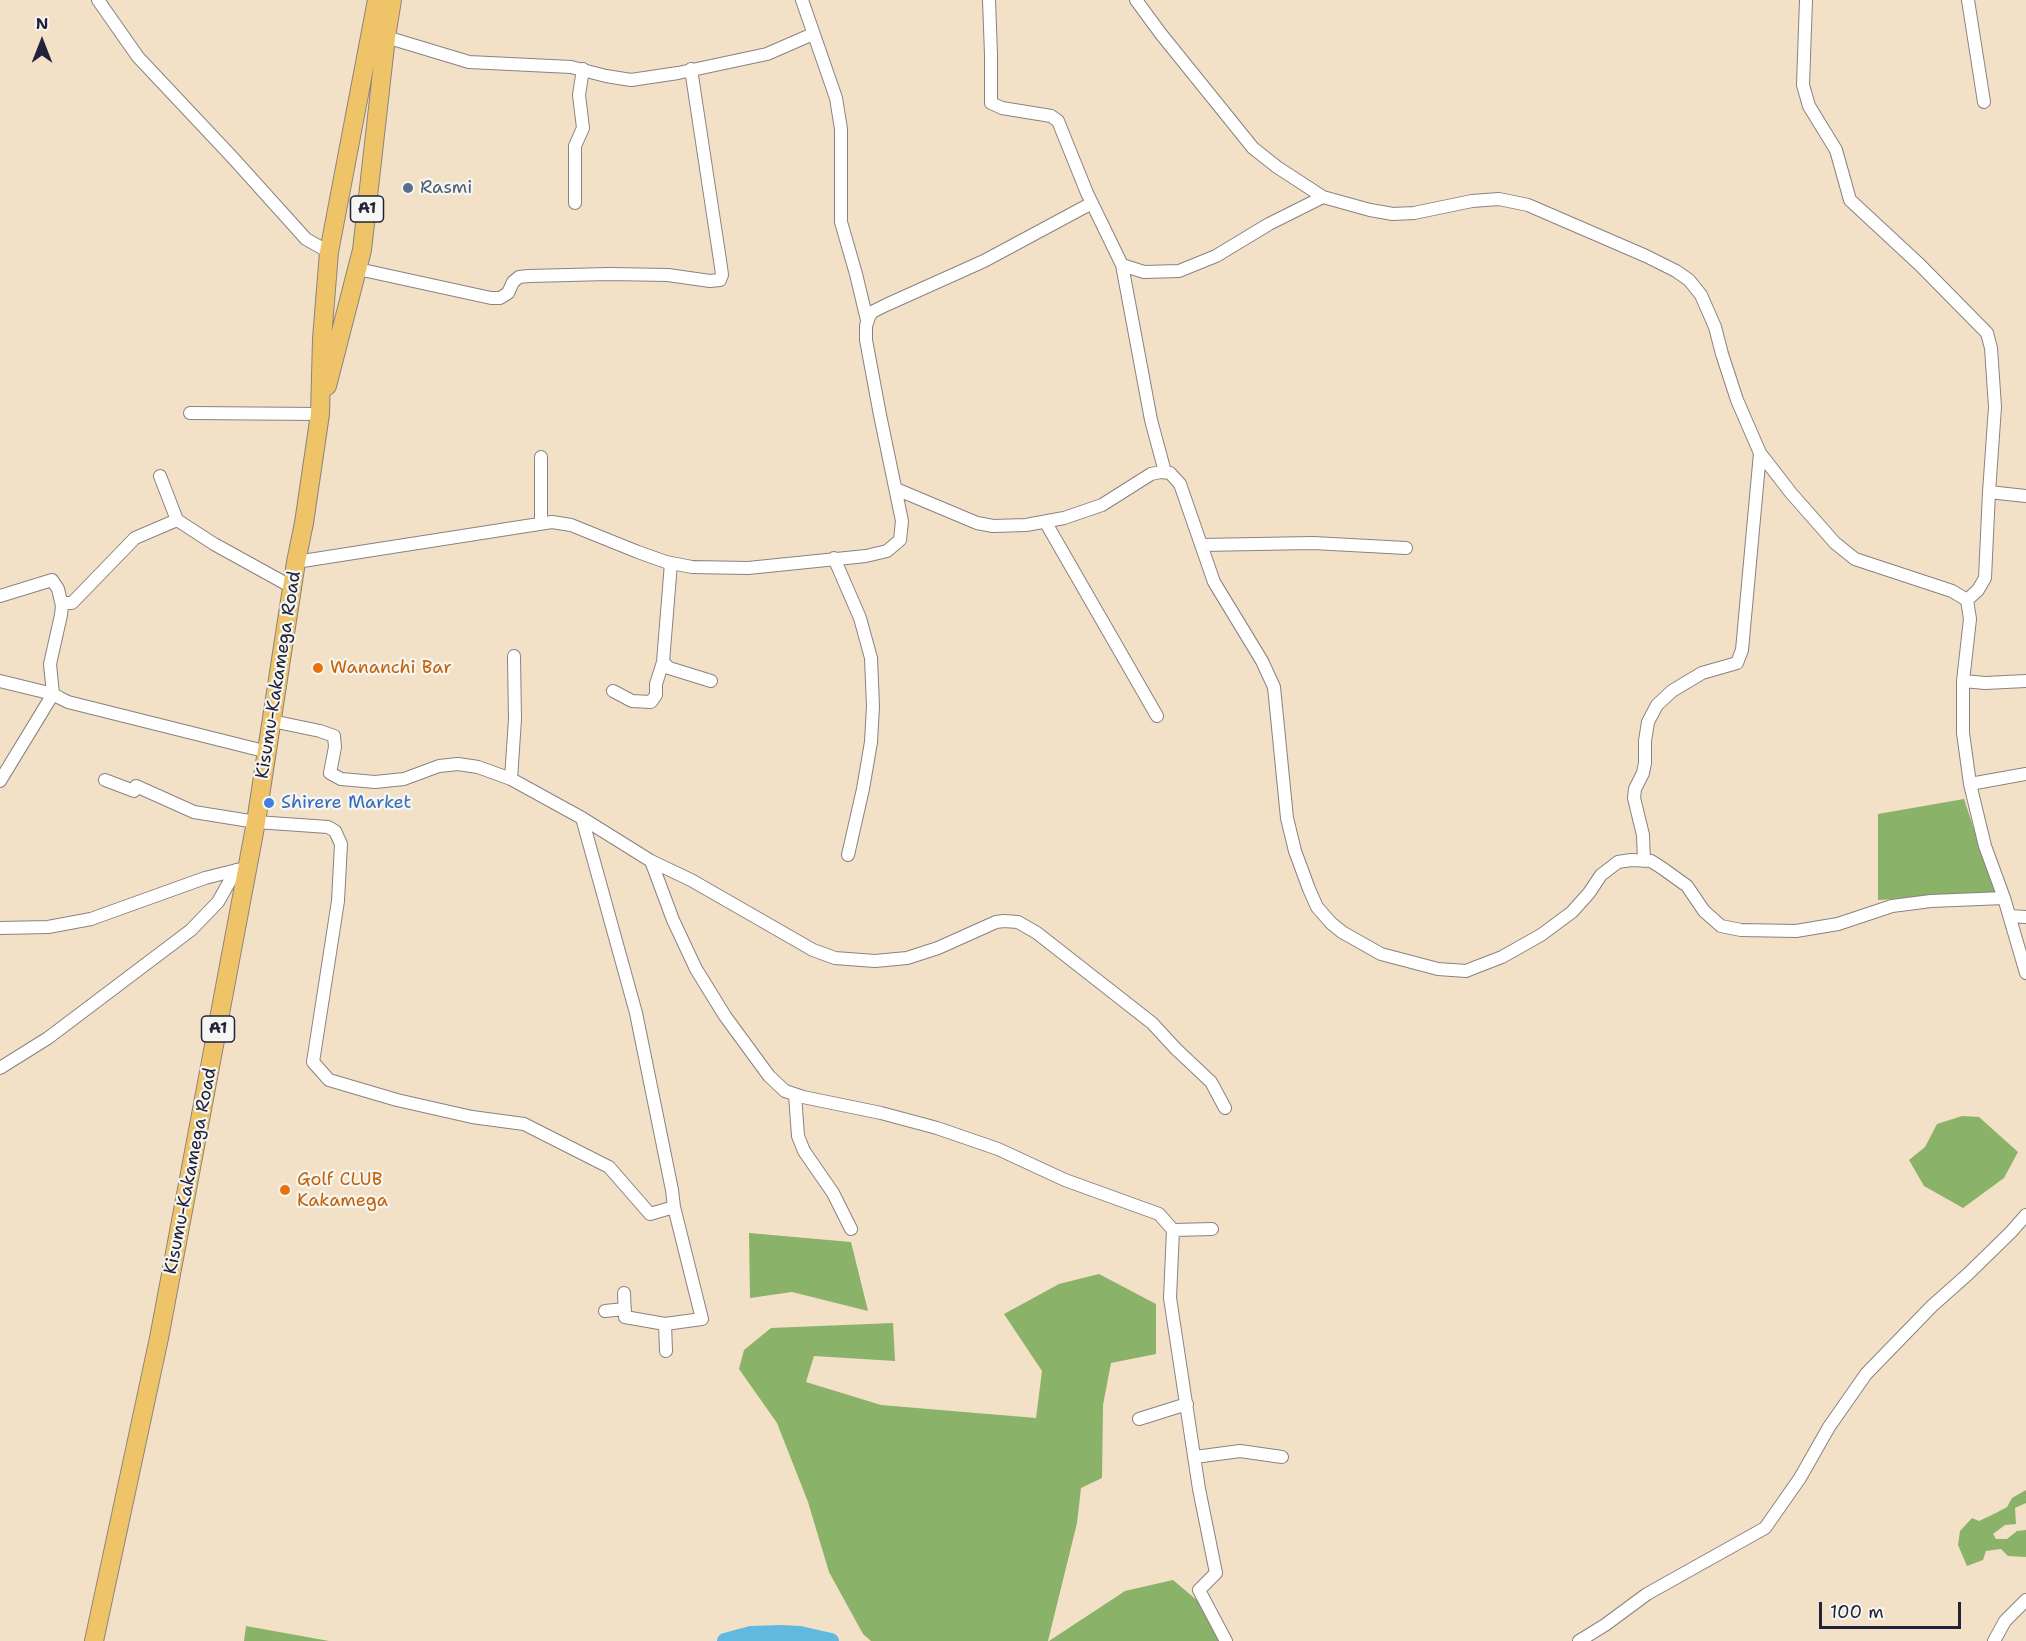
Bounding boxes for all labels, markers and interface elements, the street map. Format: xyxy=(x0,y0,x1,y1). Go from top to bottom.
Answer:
north arrow xyxy=(12,12,72,72)
text: N xyxy=(36,13,48,34)
place label: Rasmi xyxy=(420,177,472,199)
marker: Rasmi xyxy=(401,181,415,195)
road number: A1 xyxy=(350,196,384,222)
street label: Kisumu-Kakamega Road xyxy=(252,569,306,781)
place label: Wananchi Bar xyxy=(330,657,452,679)
marker: Wananchi Bar xyxy=(311,661,325,675)
place label: Shirere Market xyxy=(281,792,411,814)
marker: Shirere Market xyxy=(262,796,276,810)
road number: A1 xyxy=(202,1016,234,1042)
street label: Kisumu-Kakamega Road xyxy=(160,1066,222,1276)
place label: Golf CLUB Kakamega xyxy=(297,1169,388,1212)
marker: Golf CLUB Kakamega xyxy=(278,1183,292,1197)
scale bar xyxy=(1822,1590,1964,1628)
text: 100 m xyxy=(1830,1600,1884,1624)

